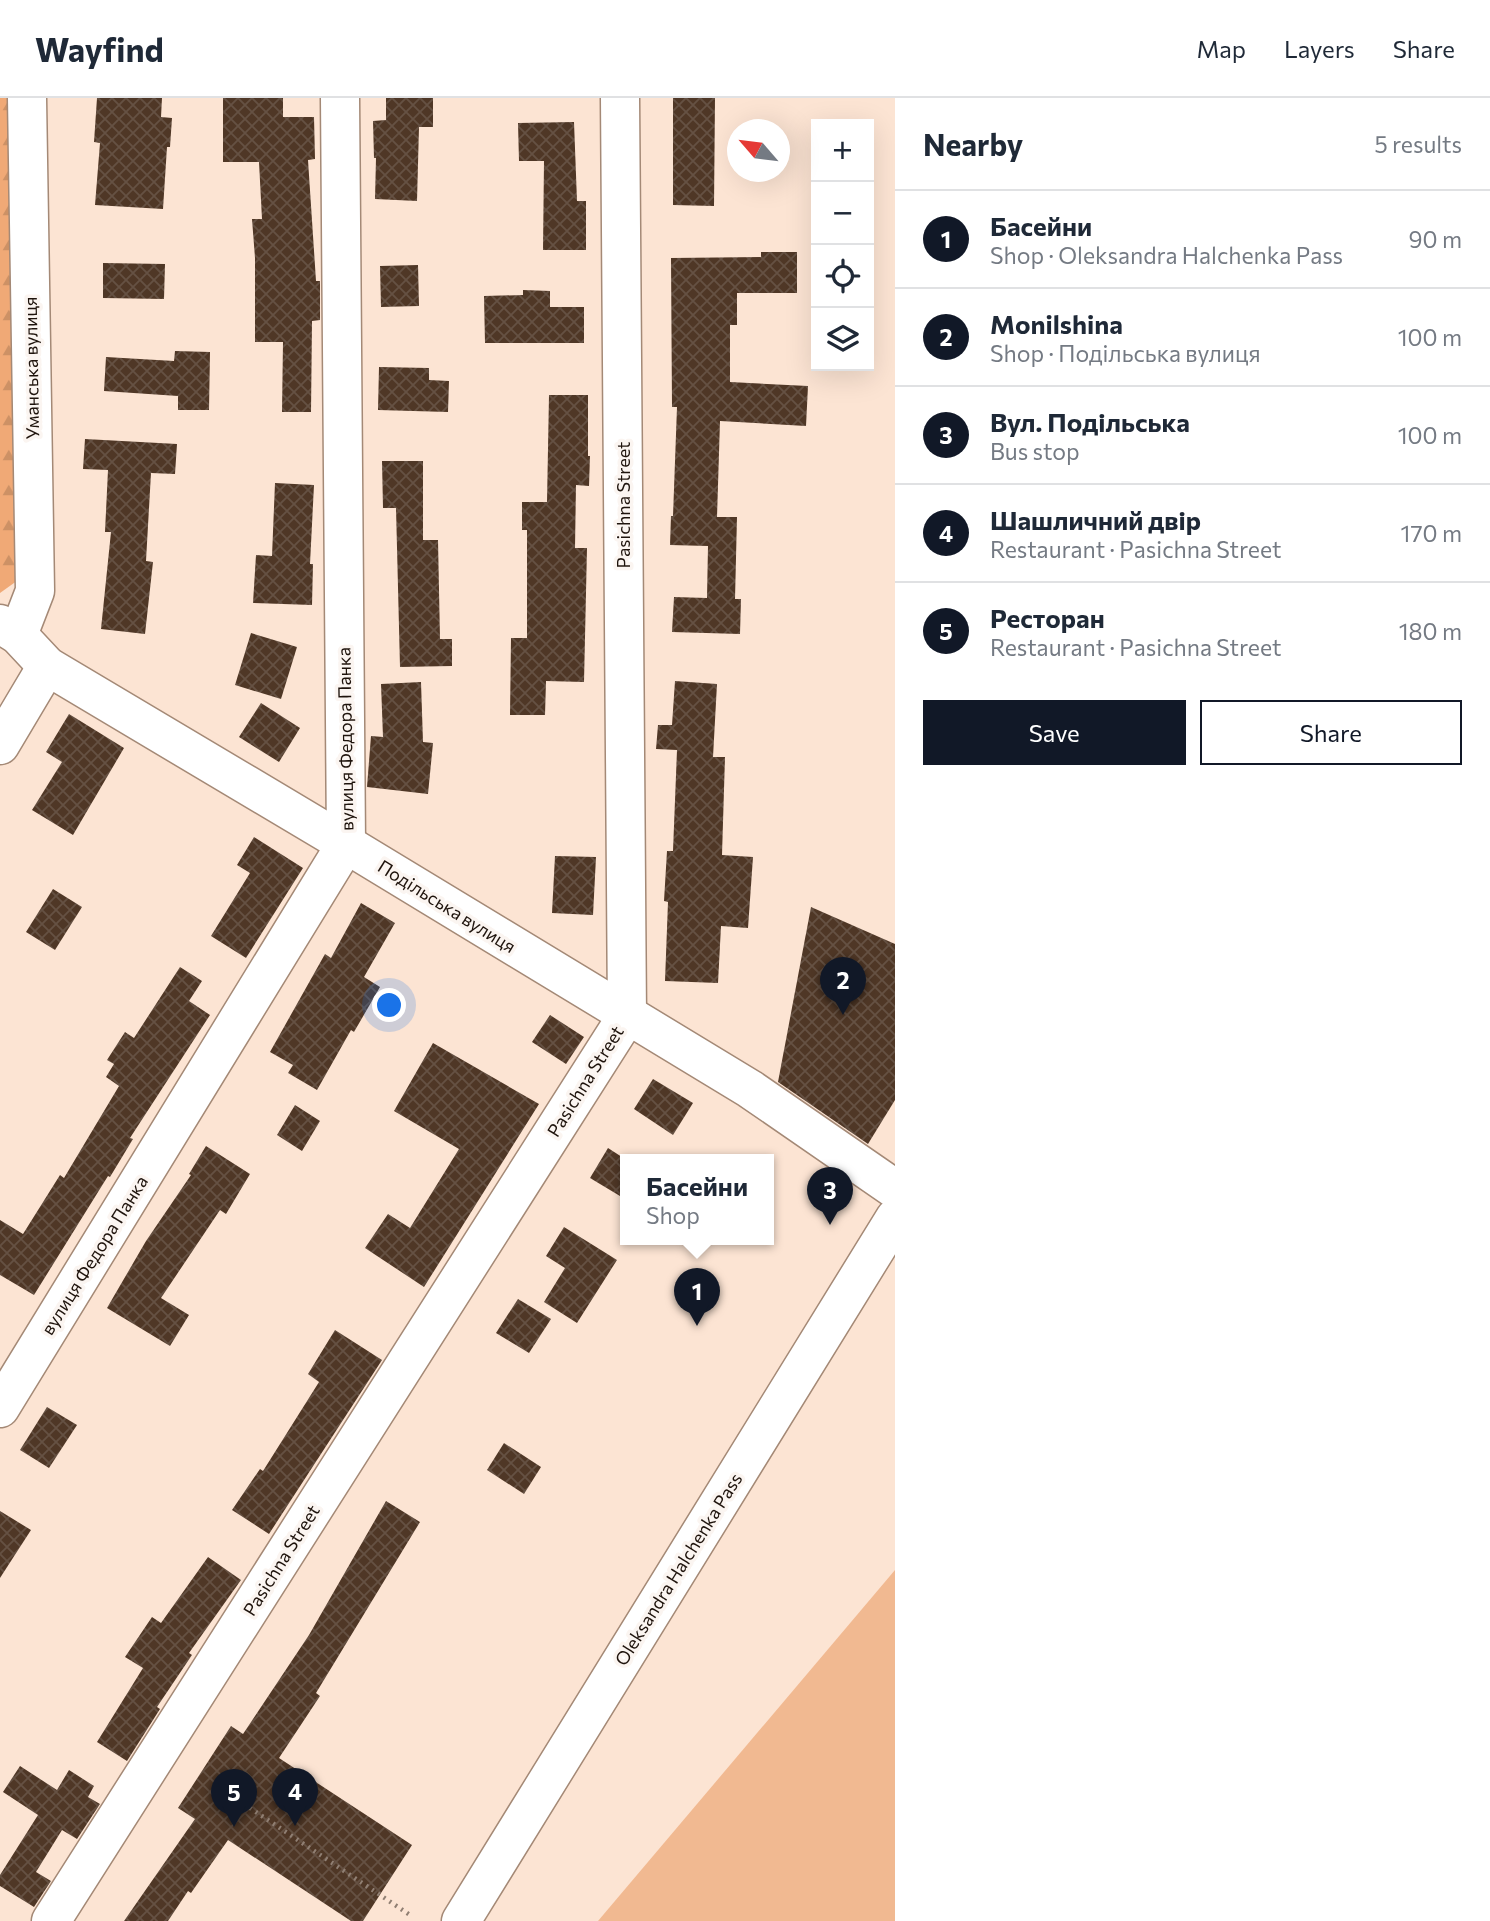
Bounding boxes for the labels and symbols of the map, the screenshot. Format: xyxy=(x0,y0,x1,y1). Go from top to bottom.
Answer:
north arrow xyxy=(727,119,790,182)
street label: Уманська вулиця xyxy=(19,296,43,440)
street label: Pasichna Street xyxy=(612,442,634,568)
street label: вулиця Федора Панка xyxy=(332,647,358,831)
street label: Подільська вулиця xyxy=(374,855,520,957)
pin: 2 xyxy=(820,957,866,1015)
your location xyxy=(372,988,406,1022)
street label: Pasichna Street xyxy=(542,1021,628,1141)
pin: 3 xyxy=(807,1167,853,1225)
street label: вулиця Федора Панка xyxy=(36,1171,152,1339)
pin: 1 xyxy=(674,1268,720,1326)
street label: Oleksandra Halchenka Pass xyxy=(610,1469,746,1669)
street label: Pasichna Street xyxy=(238,1500,324,1620)
pin: 4 xyxy=(272,1768,318,1826)
pin: 5 xyxy=(211,1769,257,1827)

